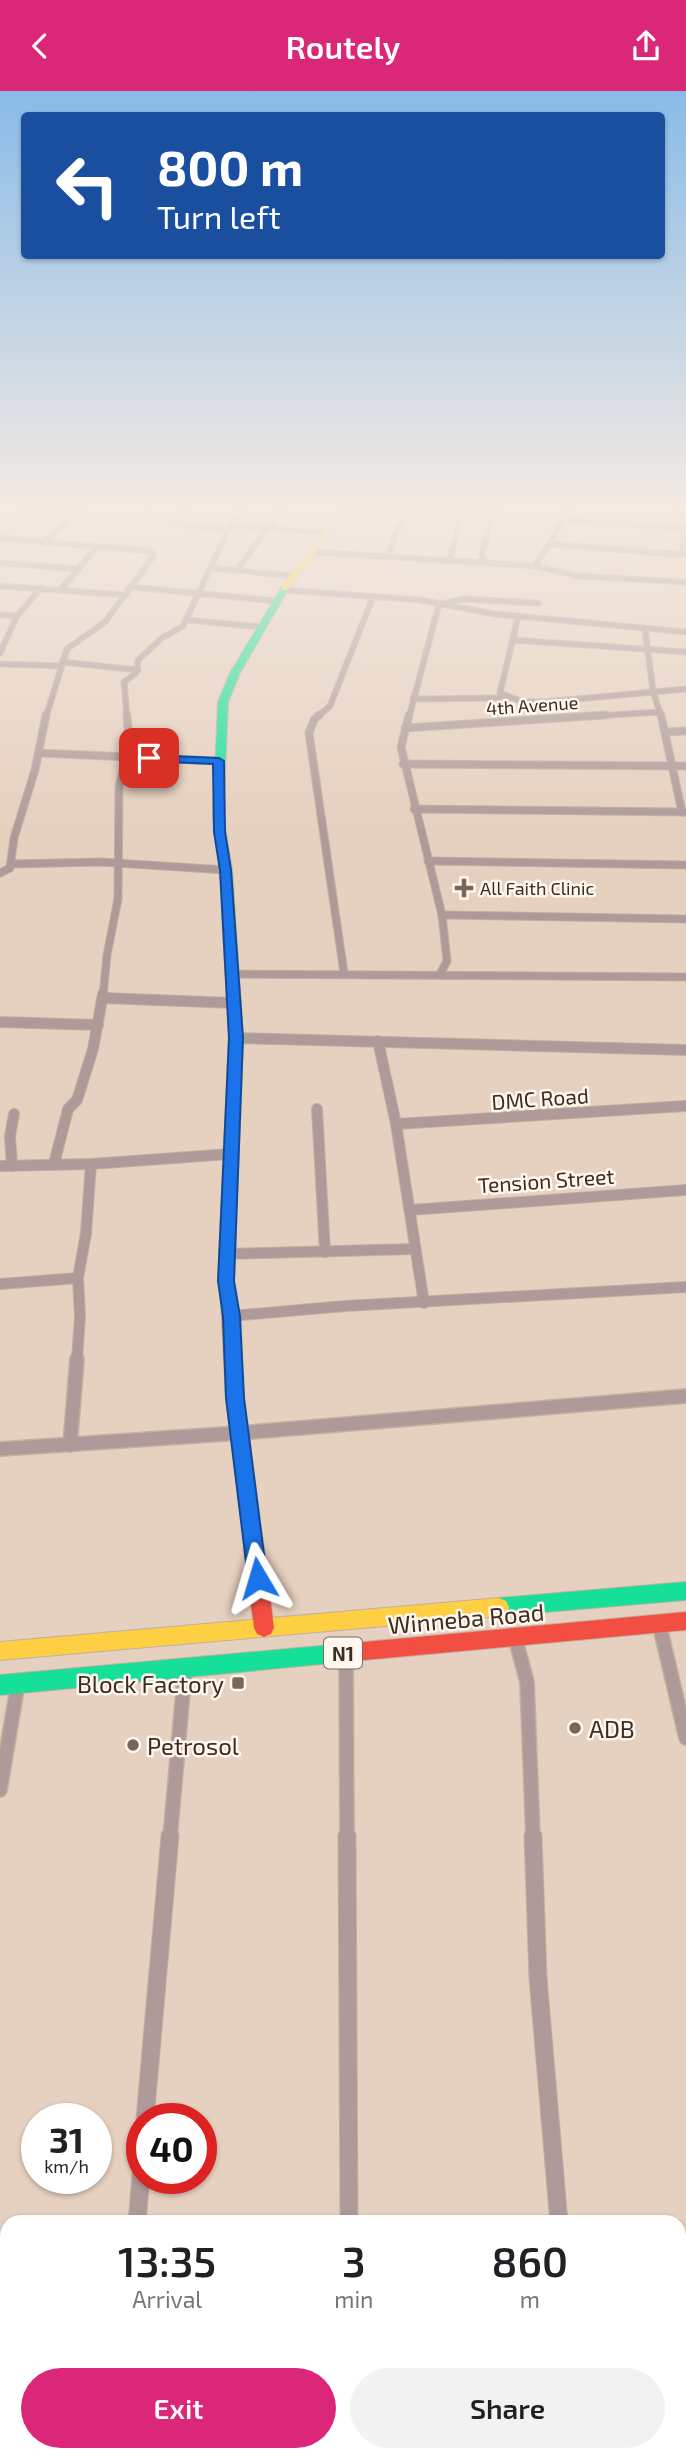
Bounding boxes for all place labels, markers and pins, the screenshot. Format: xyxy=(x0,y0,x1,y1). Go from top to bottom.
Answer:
pin xyxy=(119,728,179,788)
place label: All Faith Clinic xyxy=(480,877,594,899)
marker: All Faith Clinic xyxy=(454,878,474,898)
place label: Block Factory xyxy=(77,1669,224,1698)
marker: Block Factory xyxy=(230,1675,246,1691)
place label: ADB xyxy=(589,1714,635,1743)
marker: ADB xyxy=(567,1720,583,1736)
place label: Petrosol xyxy=(147,1731,239,1760)
marker: Petrosol xyxy=(125,1737,141,1753)

